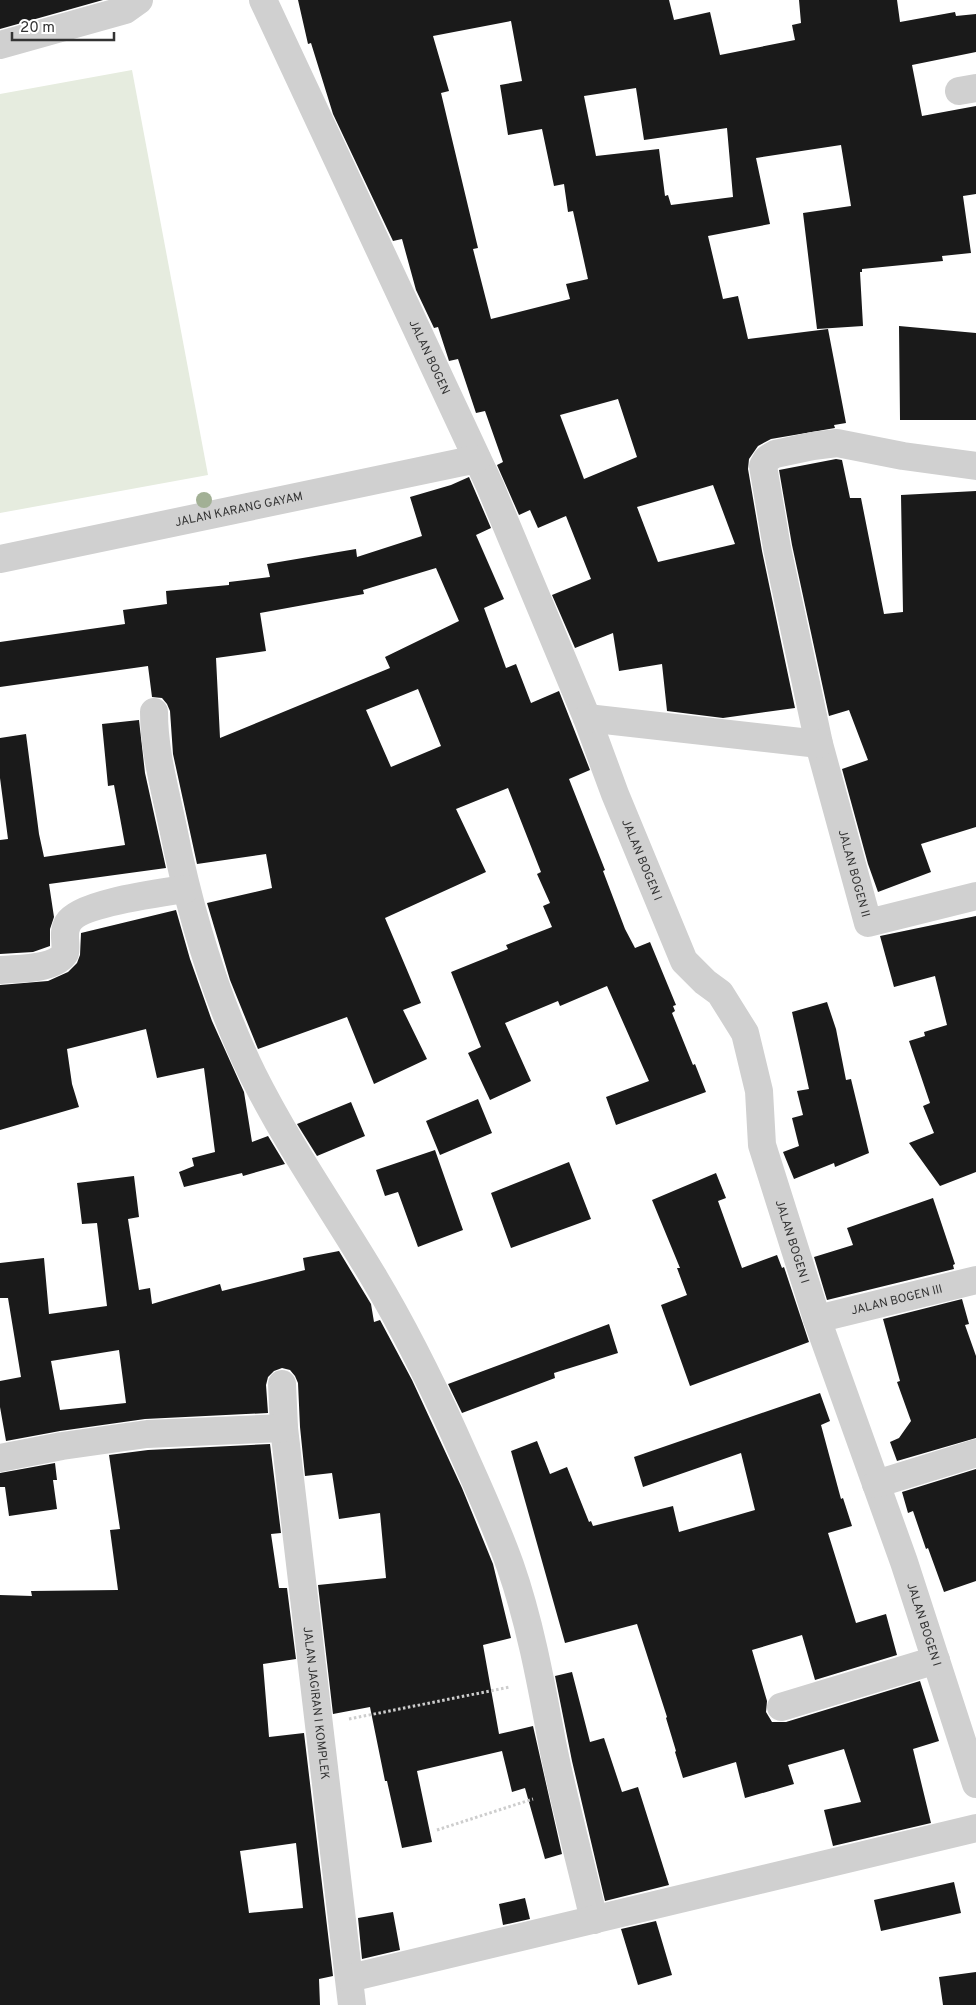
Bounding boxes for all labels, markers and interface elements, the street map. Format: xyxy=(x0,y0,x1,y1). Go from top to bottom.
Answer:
scale bar xyxy=(12,10,115,42)
text: 20 m xyxy=(20,19,55,38)
street label: JALAN BOGEN xyxy=(405,317,453,397)
street label: JALAN KARANG GAYAM xyxy=(173,489,305,531)
street label: JALAN BOGEN I xyxy=(617,817,665,903)
street label: JALAN BOGEN II xyxy=(834,828,873,919)
street label: JALAN BOGEN I xyxy=(771,1198,812,1286)
street label: JALAN BOGEN III xyxy=(849,1282,944,1319)
street label: JALAN BOGEN I xyxy=(902,1581,944,1669)
street label: JALAN JAGIRAN I KOMPLEK xyxy=(298,1626,332,1781)

